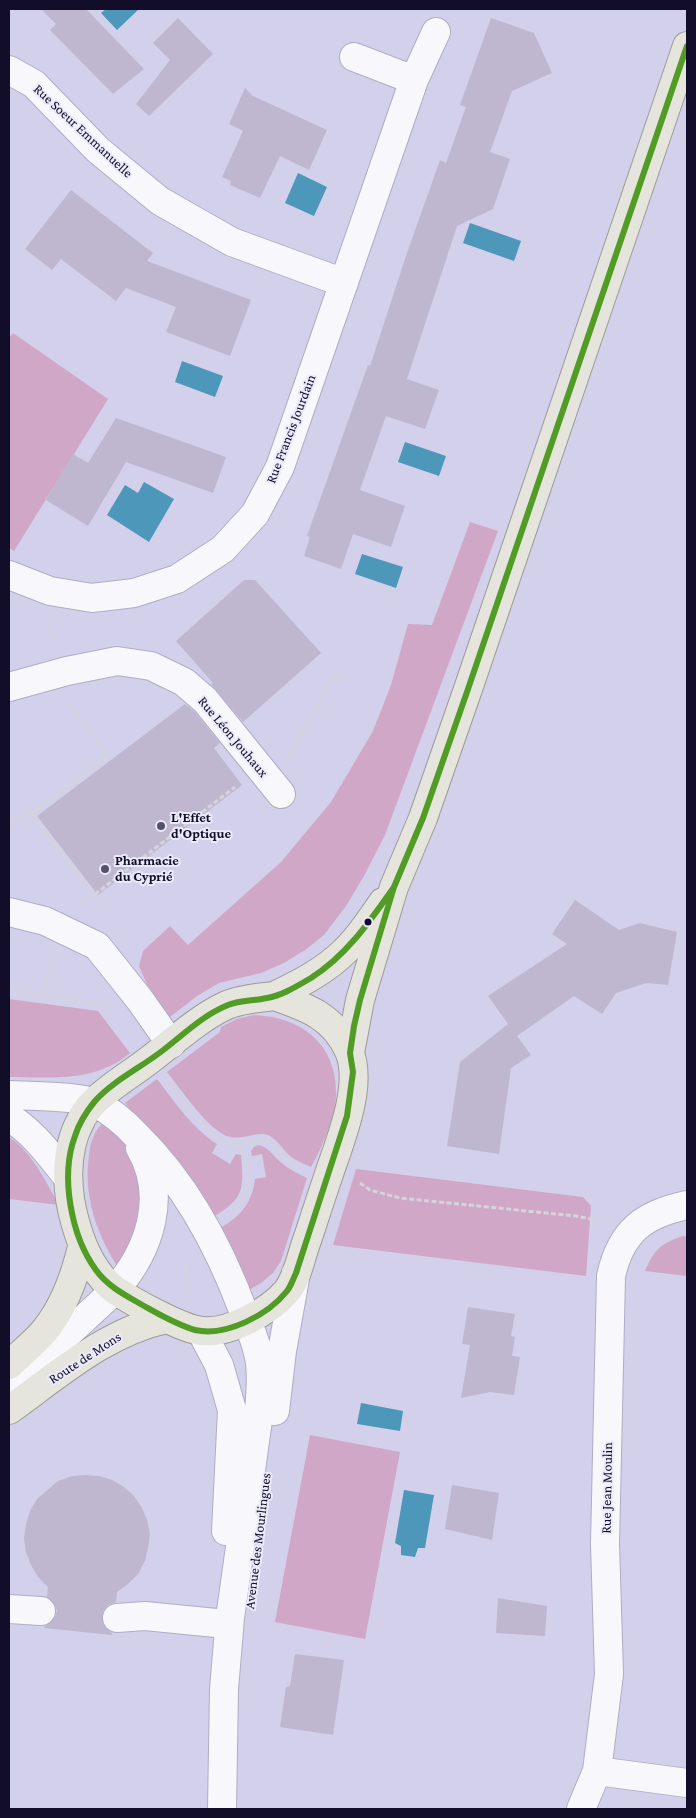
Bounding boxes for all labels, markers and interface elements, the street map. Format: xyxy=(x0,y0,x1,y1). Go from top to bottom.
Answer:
street label: Rue Soeur Emmanuelle xyxy=(30,81,136,181)
street label: Rue Francis Jourdain xyxy=(263,372,319,486)
street label: Rue Léon Jouhaux xyxy=(194,693,272,781)
place label: L'Effet d'Optique xyxy=(171,810,231,842)
marker: L'Effet d'Optique xyxy=(155,820,167,832)
place label: Pharmacie du Cyprié xyxy=(115,853,179,886)
marker: Pharmacie du Cyprié xyxy=(99,863,111,875)
unlabelled marker xyxy=(363,917,373,927)
street label: Route de Mons xyxy=(46,1328,124,1388)
street label: Rue Jean Moulin xyxy=(598,1442,616,1534)
street label: Avenue des Mourlingues xyxy=(241,1472,275,1610)

